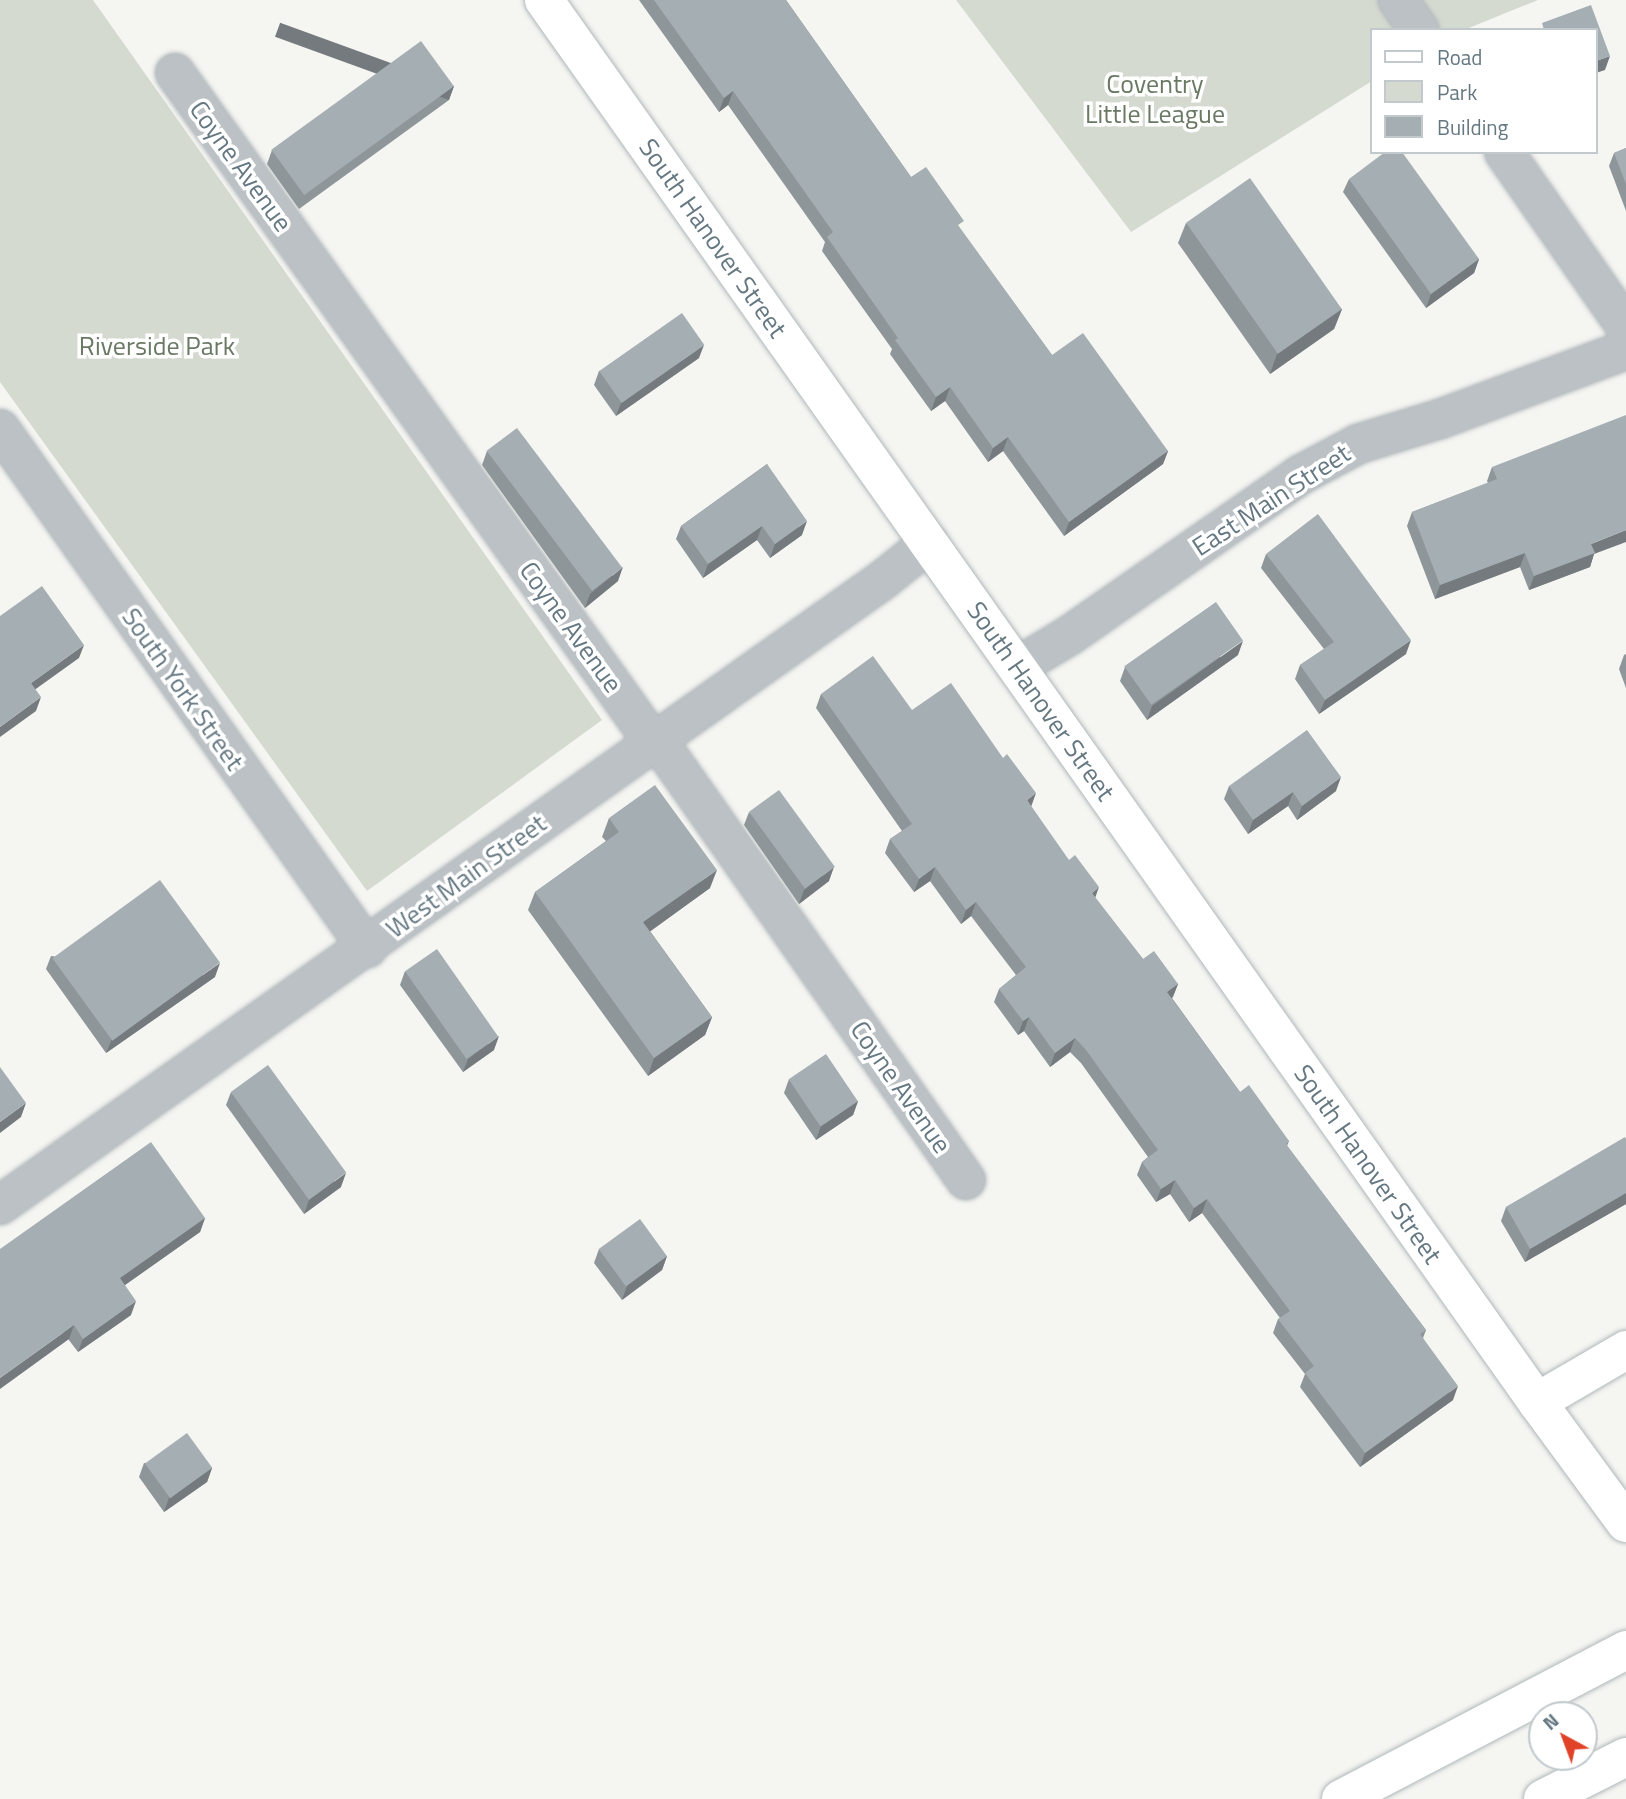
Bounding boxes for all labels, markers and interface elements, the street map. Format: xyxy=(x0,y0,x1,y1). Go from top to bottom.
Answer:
legend xyxy=(1370,28,1598,154)
text: Road xyxy=(1437,41,1482,73)
park label: Coventry Little League xyxy=(1085,68,1225,130)
text: Park xyxy=(1437,76,1477,108)
street label: Coyne Avenue xyxy=(183,95,299,237)
text: Building xyxy=(1437,111,1508,143)
street label: South Hanover Street xyxy=(633,133,793,343)
park label: Riverside Park xyxy=(79,330,235,362)
street label: East Main Street xyxy=(1186,437,1356,563)
street label: Coyne Avenue xyxy=(513,556,629,698)
street label: South Hanover Street xyxy=(961,596,1121,806)
street label: South York Street xyxy=(116,602,250,776)
street label: West Main Street xyxy=(380,808,552,944)
street label: Coyne Avenue xyxy=(844,1015,958,1159)
street label: South Hanover Street xyxy=(1288,1059,1448,1269)
north arrow xyxy=(1528,1701,1598,1771)
text: N xyxy=(1536,1706,1565,1737)

